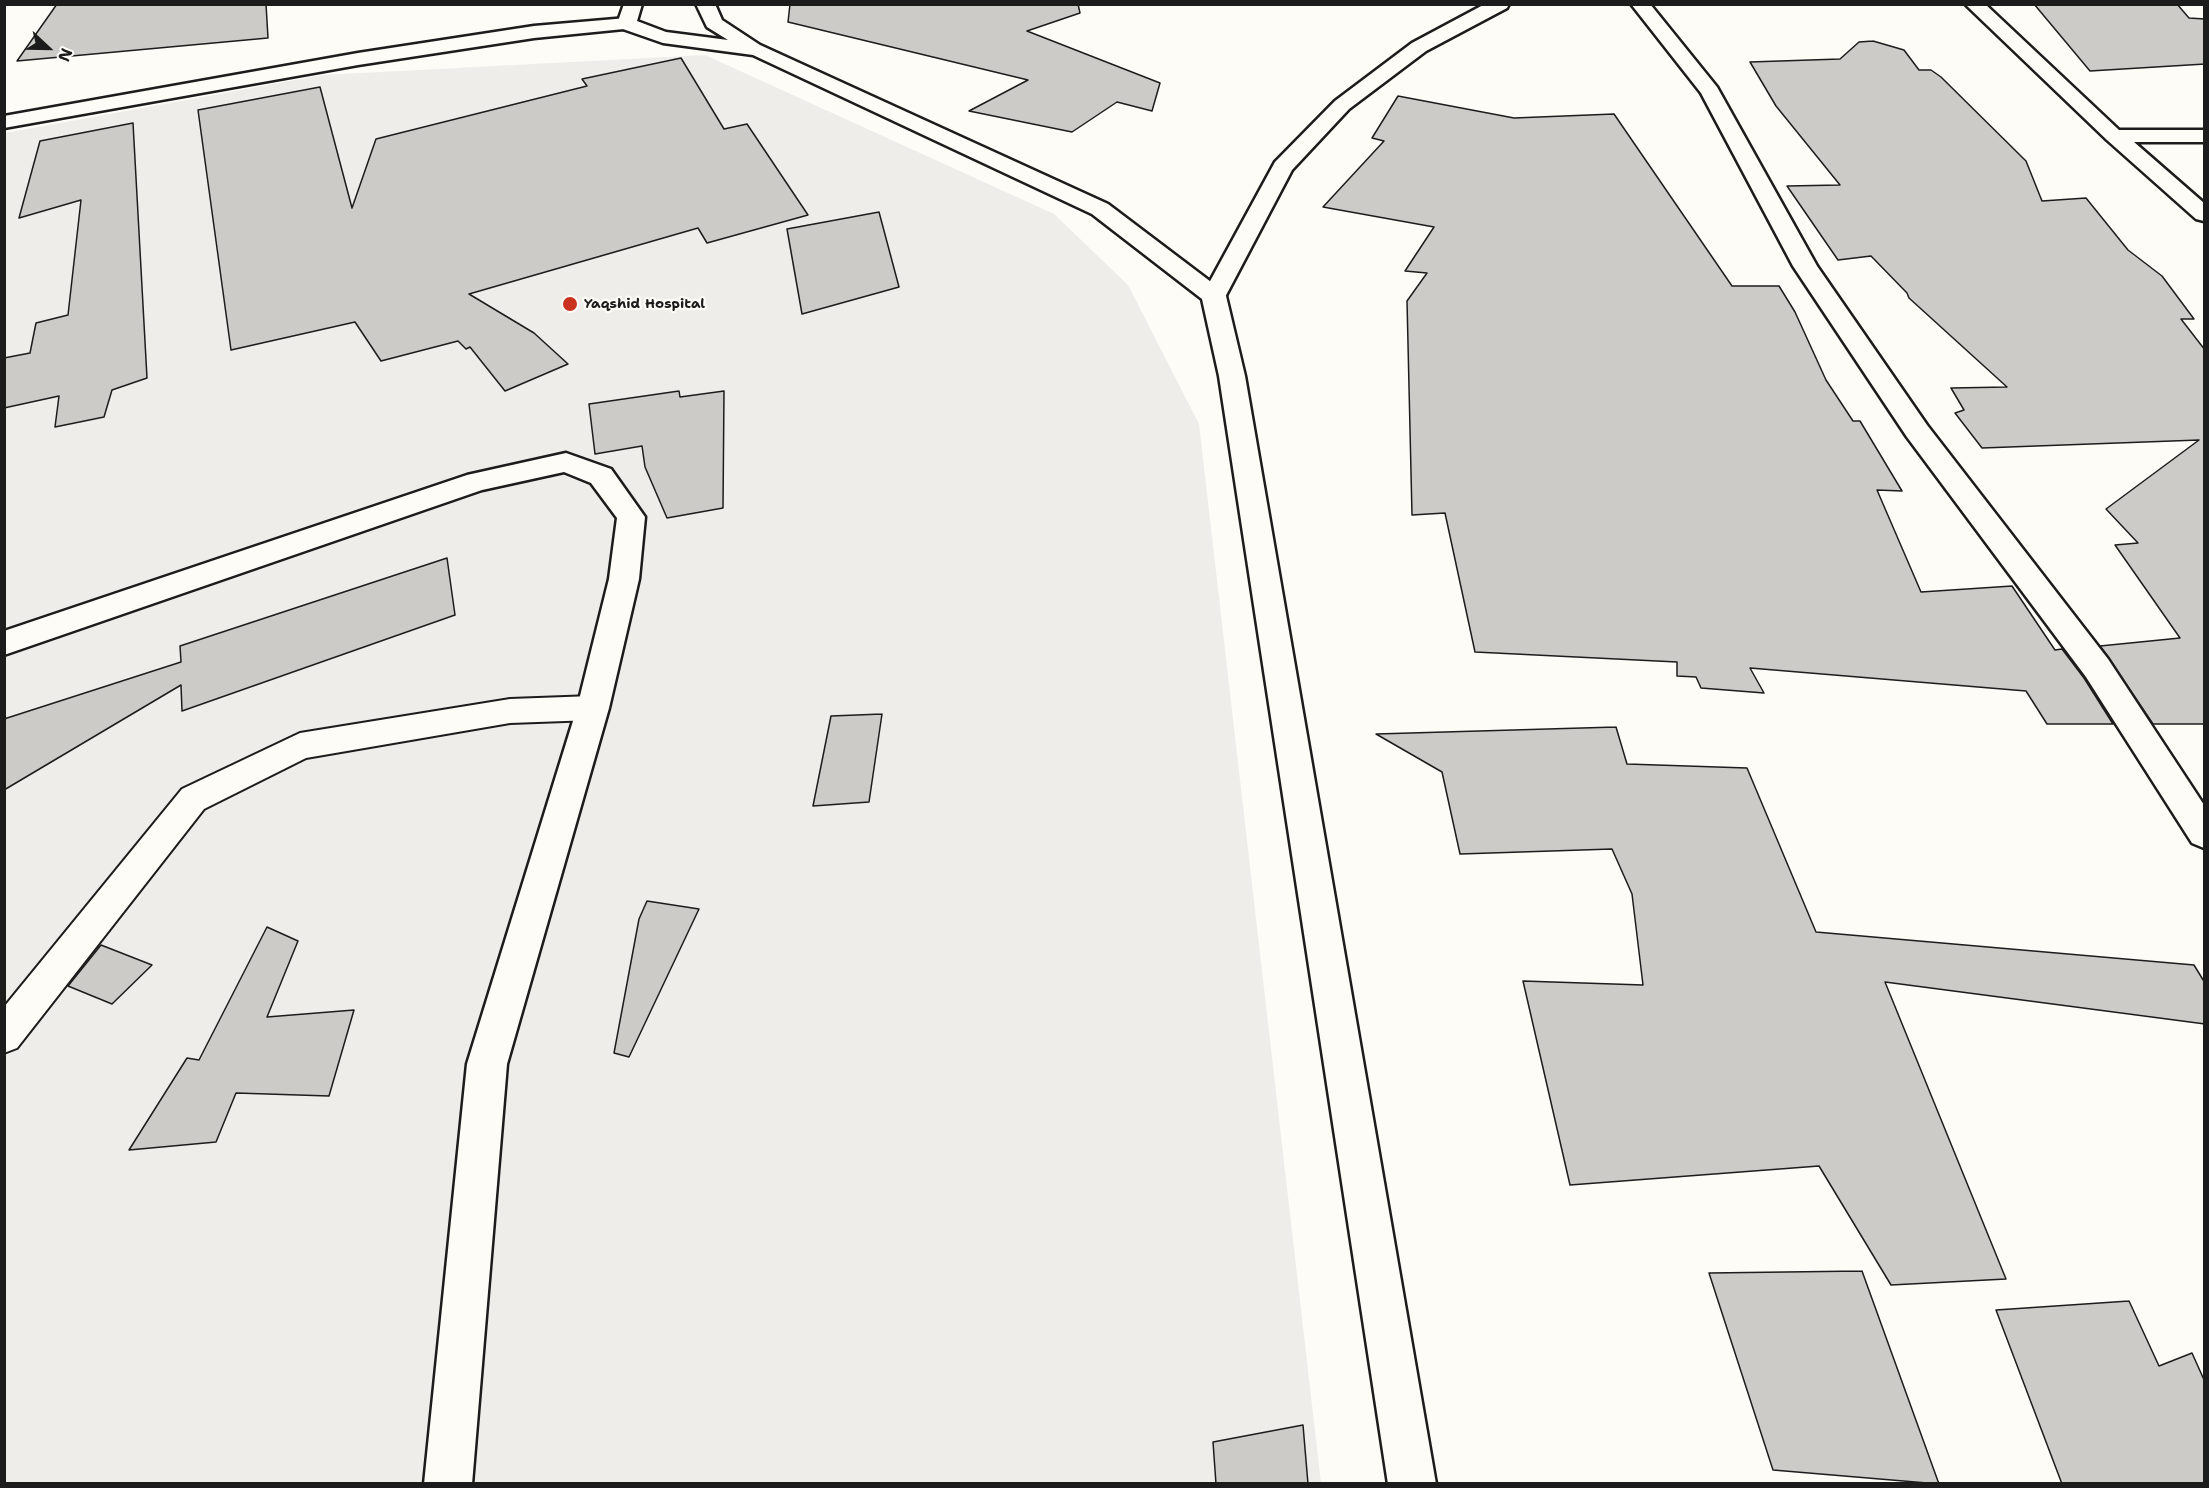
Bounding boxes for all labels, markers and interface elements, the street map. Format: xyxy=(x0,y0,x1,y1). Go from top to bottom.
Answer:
north arrow xyxy=(18,18,78,78)
text: N xyxy=(53,45,77,65)
marker: Yaqshid Hospital xyxy=(561,295,579,313)
place label: Yaqshid Hospital xyxy=(584,296,705,312)

